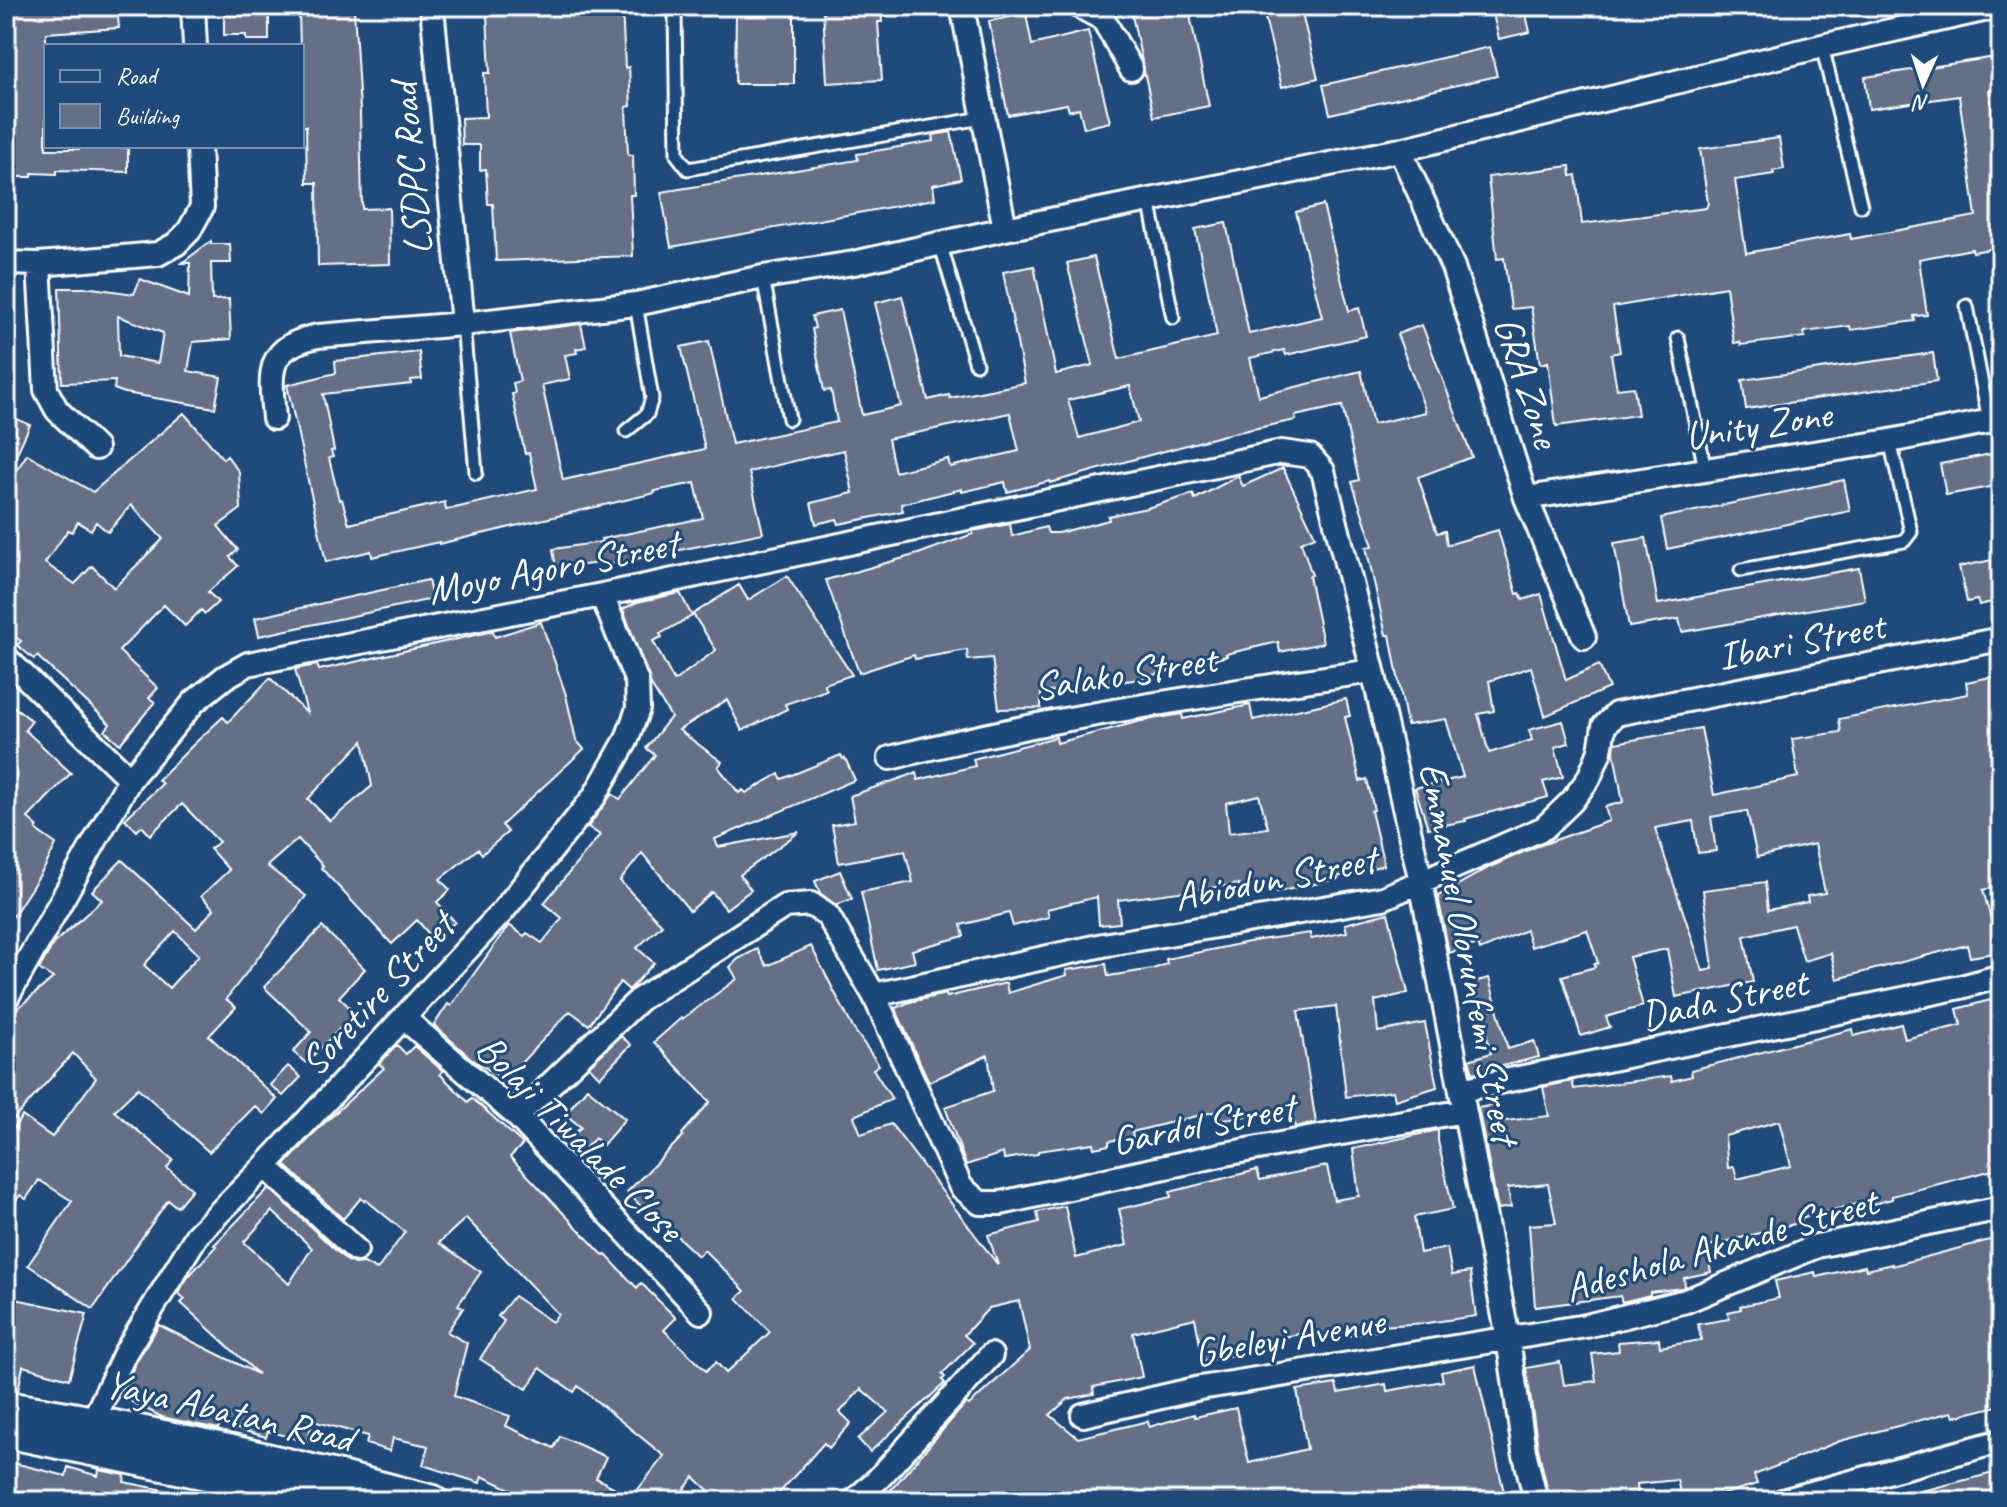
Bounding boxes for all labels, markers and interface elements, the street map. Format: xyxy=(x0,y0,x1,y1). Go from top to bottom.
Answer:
legend xyxy=(44,44,304,148)
north arrow xyxy=(1883,44,1963,124)
text: Road xyxy=(116,61,160,91)
street label: LSDPC Road xyxy=(378,75,443,257)
text: N xyxy=(1911,88,1930,117)
text: Building xyxy=(116,101,181,131)
street label: GRA Zone xyxy=(1482,310,1573,457)
street label: Unity Zone xyxy=(1681,388,1838,461)
street label: Moyo Agoro Street xyxy=(424,517,688,616)
street label: Ibari Street xyxy=(1713,600,1892,682)
street label: Salako Street xyxy=(1030,633,1224,712)
street label: Emmanuel Olorunfemi Street xyxy=(1408,758,1532,1153)
street label: Abiodun Street xyxy=(1170,833,1386,922)
street label: Soretire Street xyxy=(289,898,469,1086)
street label: Dada Street xyxy=(1636,956,1815,1041)
street label: Bolaji Tiwalade Close xyxy=(466,1024,696,1254)
street label: Gardol Street xyxy=(1108,1081,1304,1166)
street label: Adeshola Akande Street xyxy=(1559,1175,1886,1313)
street label: Gbeleyi Avenue xyxy=(1190,1295,1391,1378)
street label: Yaya Abatan Road xyxy=(100,1358,364,1465)

